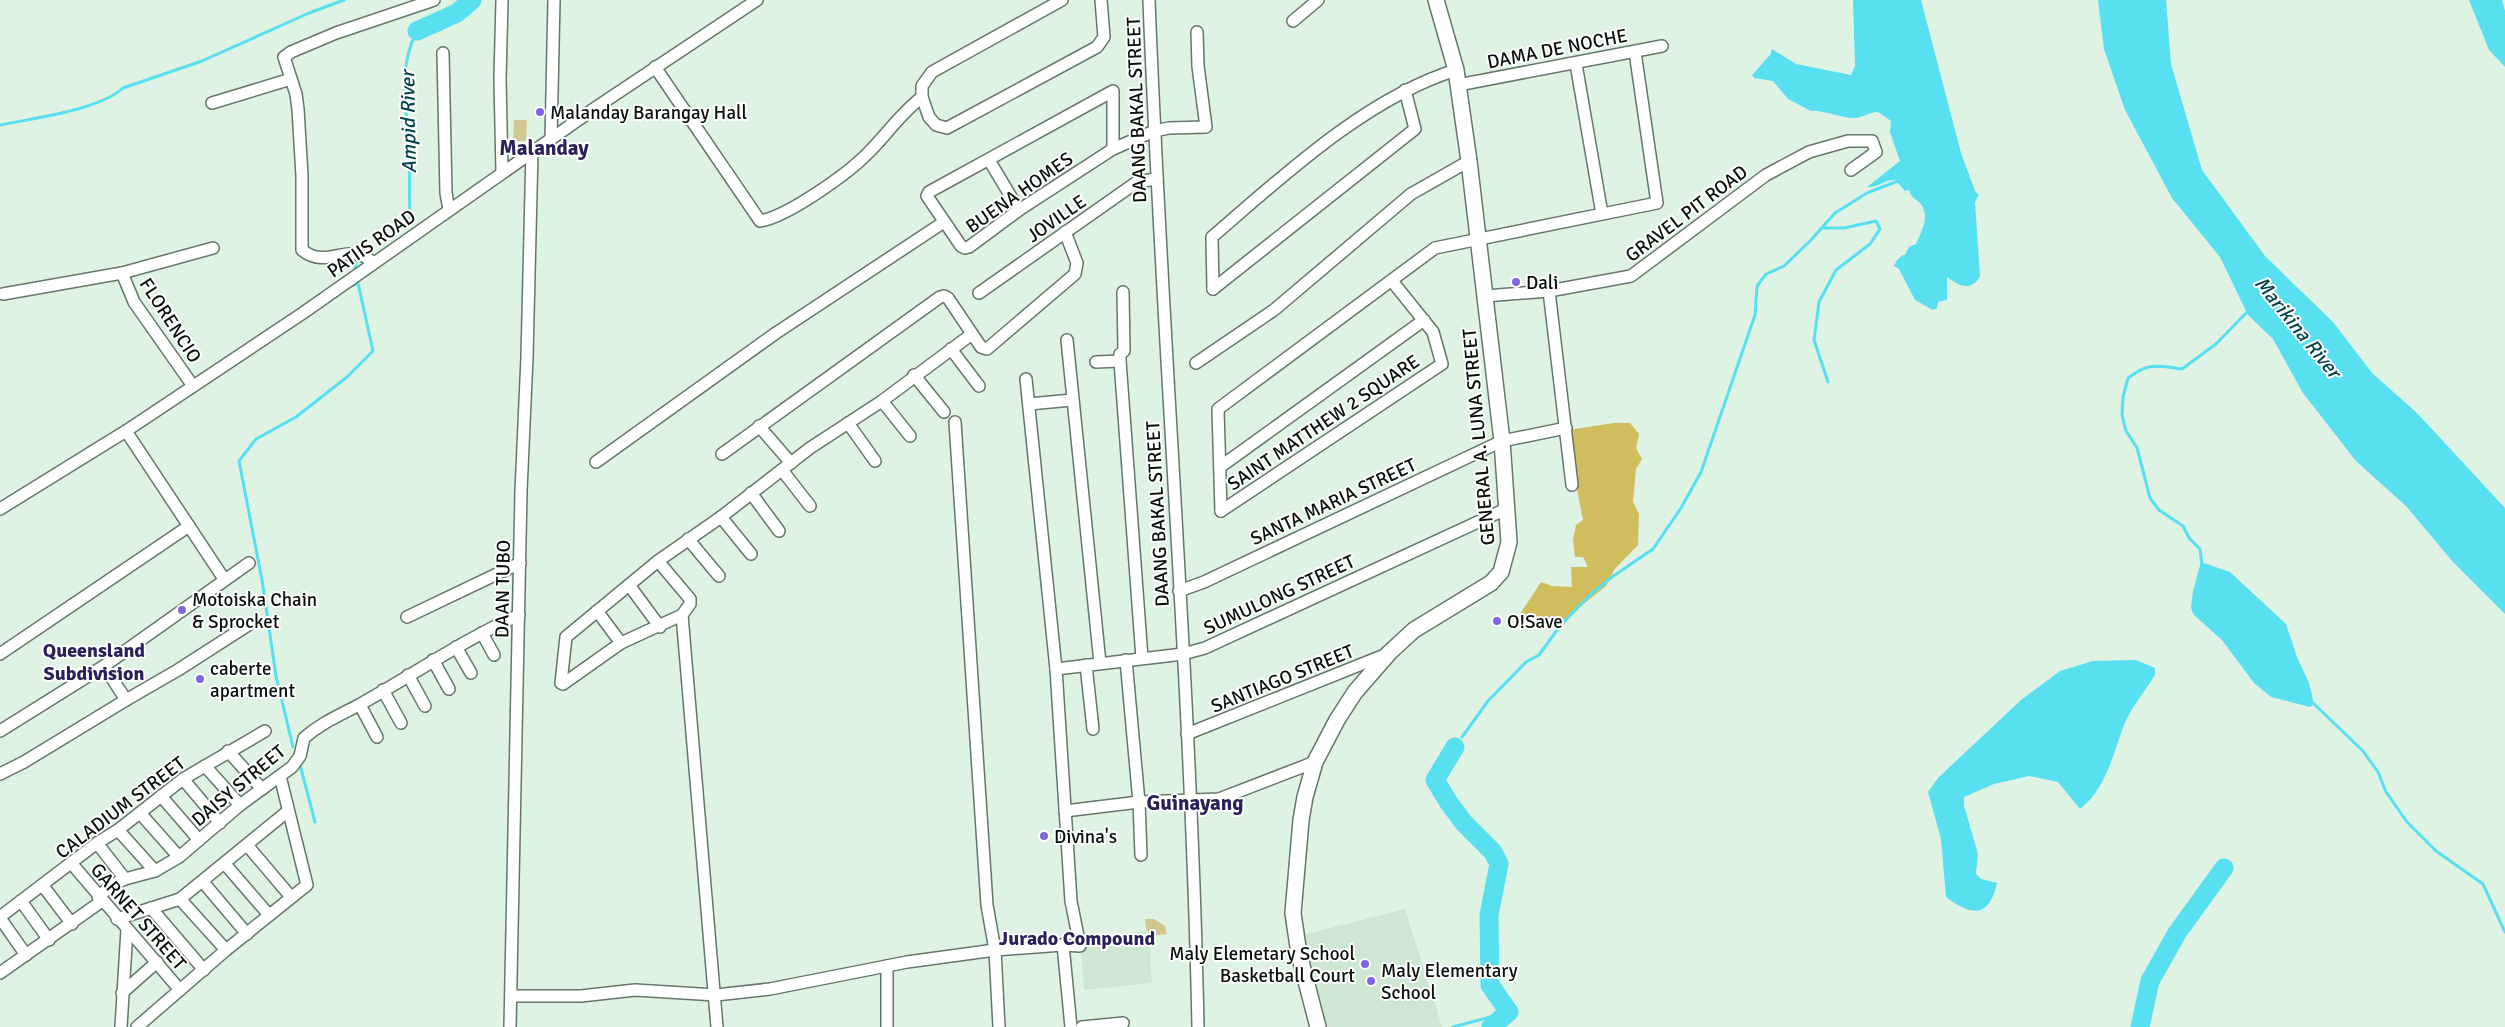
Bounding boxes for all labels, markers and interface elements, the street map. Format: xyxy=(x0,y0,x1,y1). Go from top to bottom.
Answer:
street label: DAANG BAKAL STREET xyxy=(1122,16,1152,203)
street label: DAMA DE NOCHE xyxy=(1485,24,1629,74)
water label: Ampid River xyxy=(395,68,422,174)
place label: Malanday Barangay Hall xyxy=(550,101,747,125)
marker: Malanday Barangay Hall xyxy=(534,106,546,118)
district label: Malanday xyxy=(499,135,589,161)
street label: BUENA HOMES xyxy=(961,147,1078,239)
street label: GRAVEL PIT ROAD xyxy=(1621,160,1753,268)
street label: JOVILLE xyxy=(1022,190,1091,248)
street label: PATIIS ROAD xyxy=(323,205,421,283)
place label: Dali xyxy=(1526,271,1558,295)
water label: Marikina River xyxy=(2249,271,2348,385)
street label: FLORENCIO xyxy=(134,274,206,368)
marker: Dali xyxy=(1510,276,1522,288)
street label: GENERAL A. LUNA STREET xyxy=(1458,327,1500,546)
street label: SAINT MATTHEW 2 SQUARE xyxy=(1223,350,1424,496)
street label: DAANG BAKAL STREET xyxy=(1141,420,1175,608)
street label: SANTA MARIA STREET xyxy=(1247,453,1421,551)
street label: DAAN TUBO xyxy=(490,540,516,638)
street label: SUMULONG STREET xyxy=(1200,549,1359,640)
place label: Motoiska Chain & Sprocket xyxy=(192,588,317,634)
marker: Motoiska Chain & Sprocket xyxy=(176,604,188,616)
place label: O!Save xyxy=(1507,610,1563,634)
marker: O!Save xyxy=(1491,615,1503,627)
district label: Queensland Subdivision xyxy=(43,638,145,686)
street label: SANTIAGO STREET xyxy=(1207,639,1358,719)
place label: caberte apartment xyxy=(210,657,295,703)
marker: caberte apartment xyxy=(194,673,206,685)
street label: DAISY STREET xyxy=(187,739,291,832)
street label: CALADIUM STREET xyxy=(51,751,191,864)
district label: Guinayang xyxy=(1146,790,1244,816)
place label: Divina's xyxy=(1054,825,1117,849)
marker: Divina's xyxy=(1038,830,1050,842)
street label: GARNET STREET xyxy=(85,858,192,976)
district label: Jurado Compound xyxy=(999,926,1155,951)
place label: Maly Elemetary School Basketball Court xyxy=(1169,942,1355,988)
marker: Maly Elemetary School Basketball Court xyxy=(1359,958,1371,970)
place label: Maly Elementary School xyxy=(1381,959,1518,1005)
marker: Maly Elementary School xyxy=(1365,975,1377,987)

